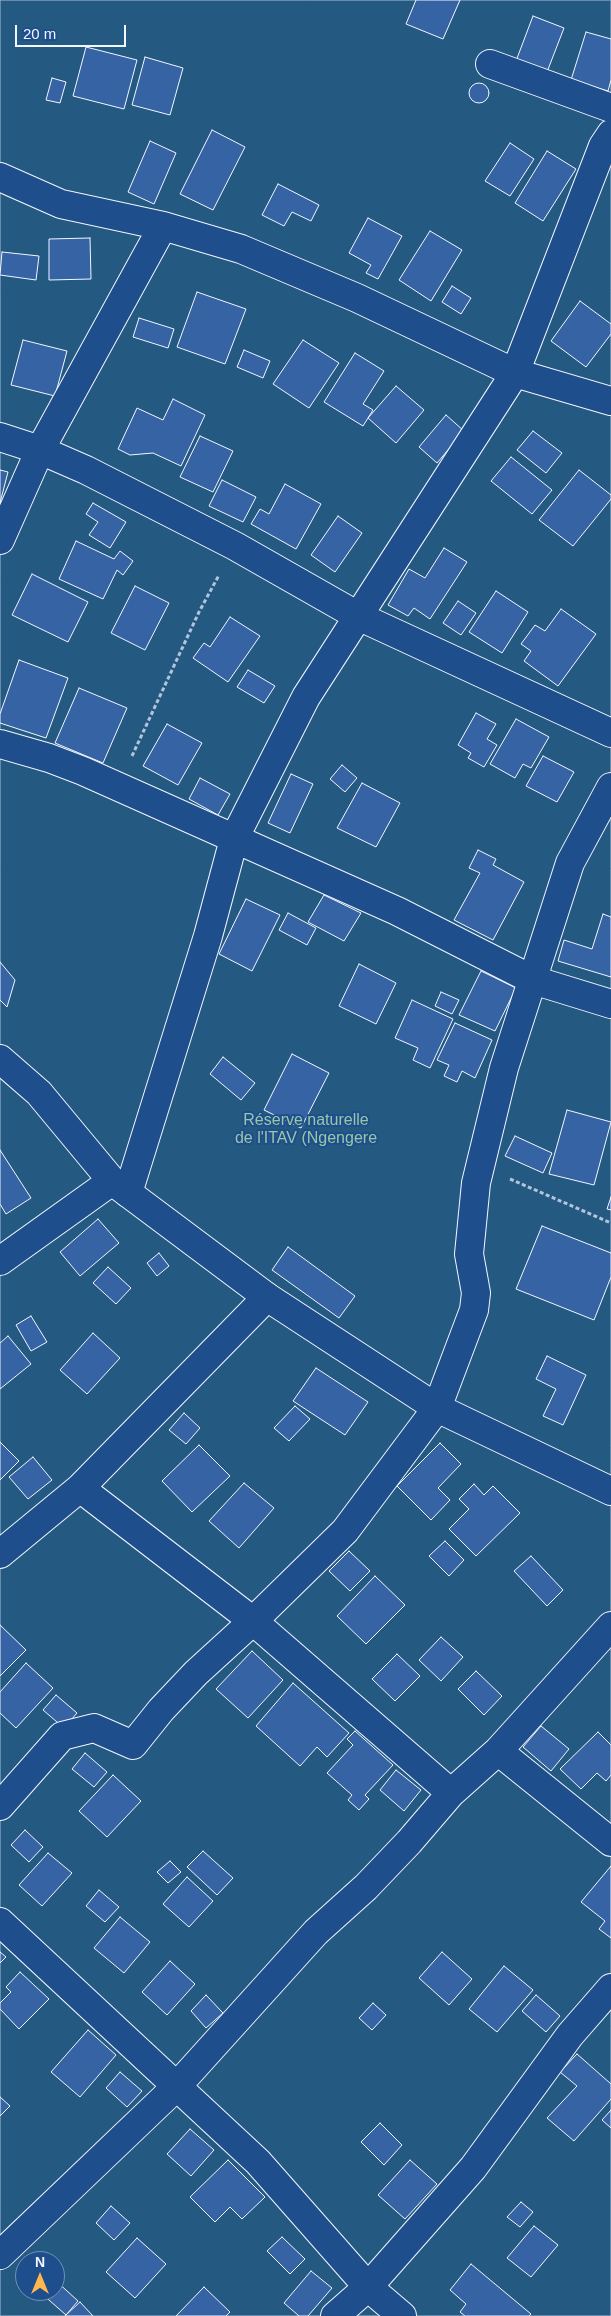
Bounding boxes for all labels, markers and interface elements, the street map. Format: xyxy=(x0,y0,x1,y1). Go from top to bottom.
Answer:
scale bar xyxy=(18,15,129,47)
text: 20 m xyxy=(23,25,56,42)
park label: Réserve naturelle de l'ITAV (Ngengere xyxy=(235,1111,377,1149)
north arrow xyxy=(15,2251,65,2301)
text: N xyxy=(35,2254,45,2270)

